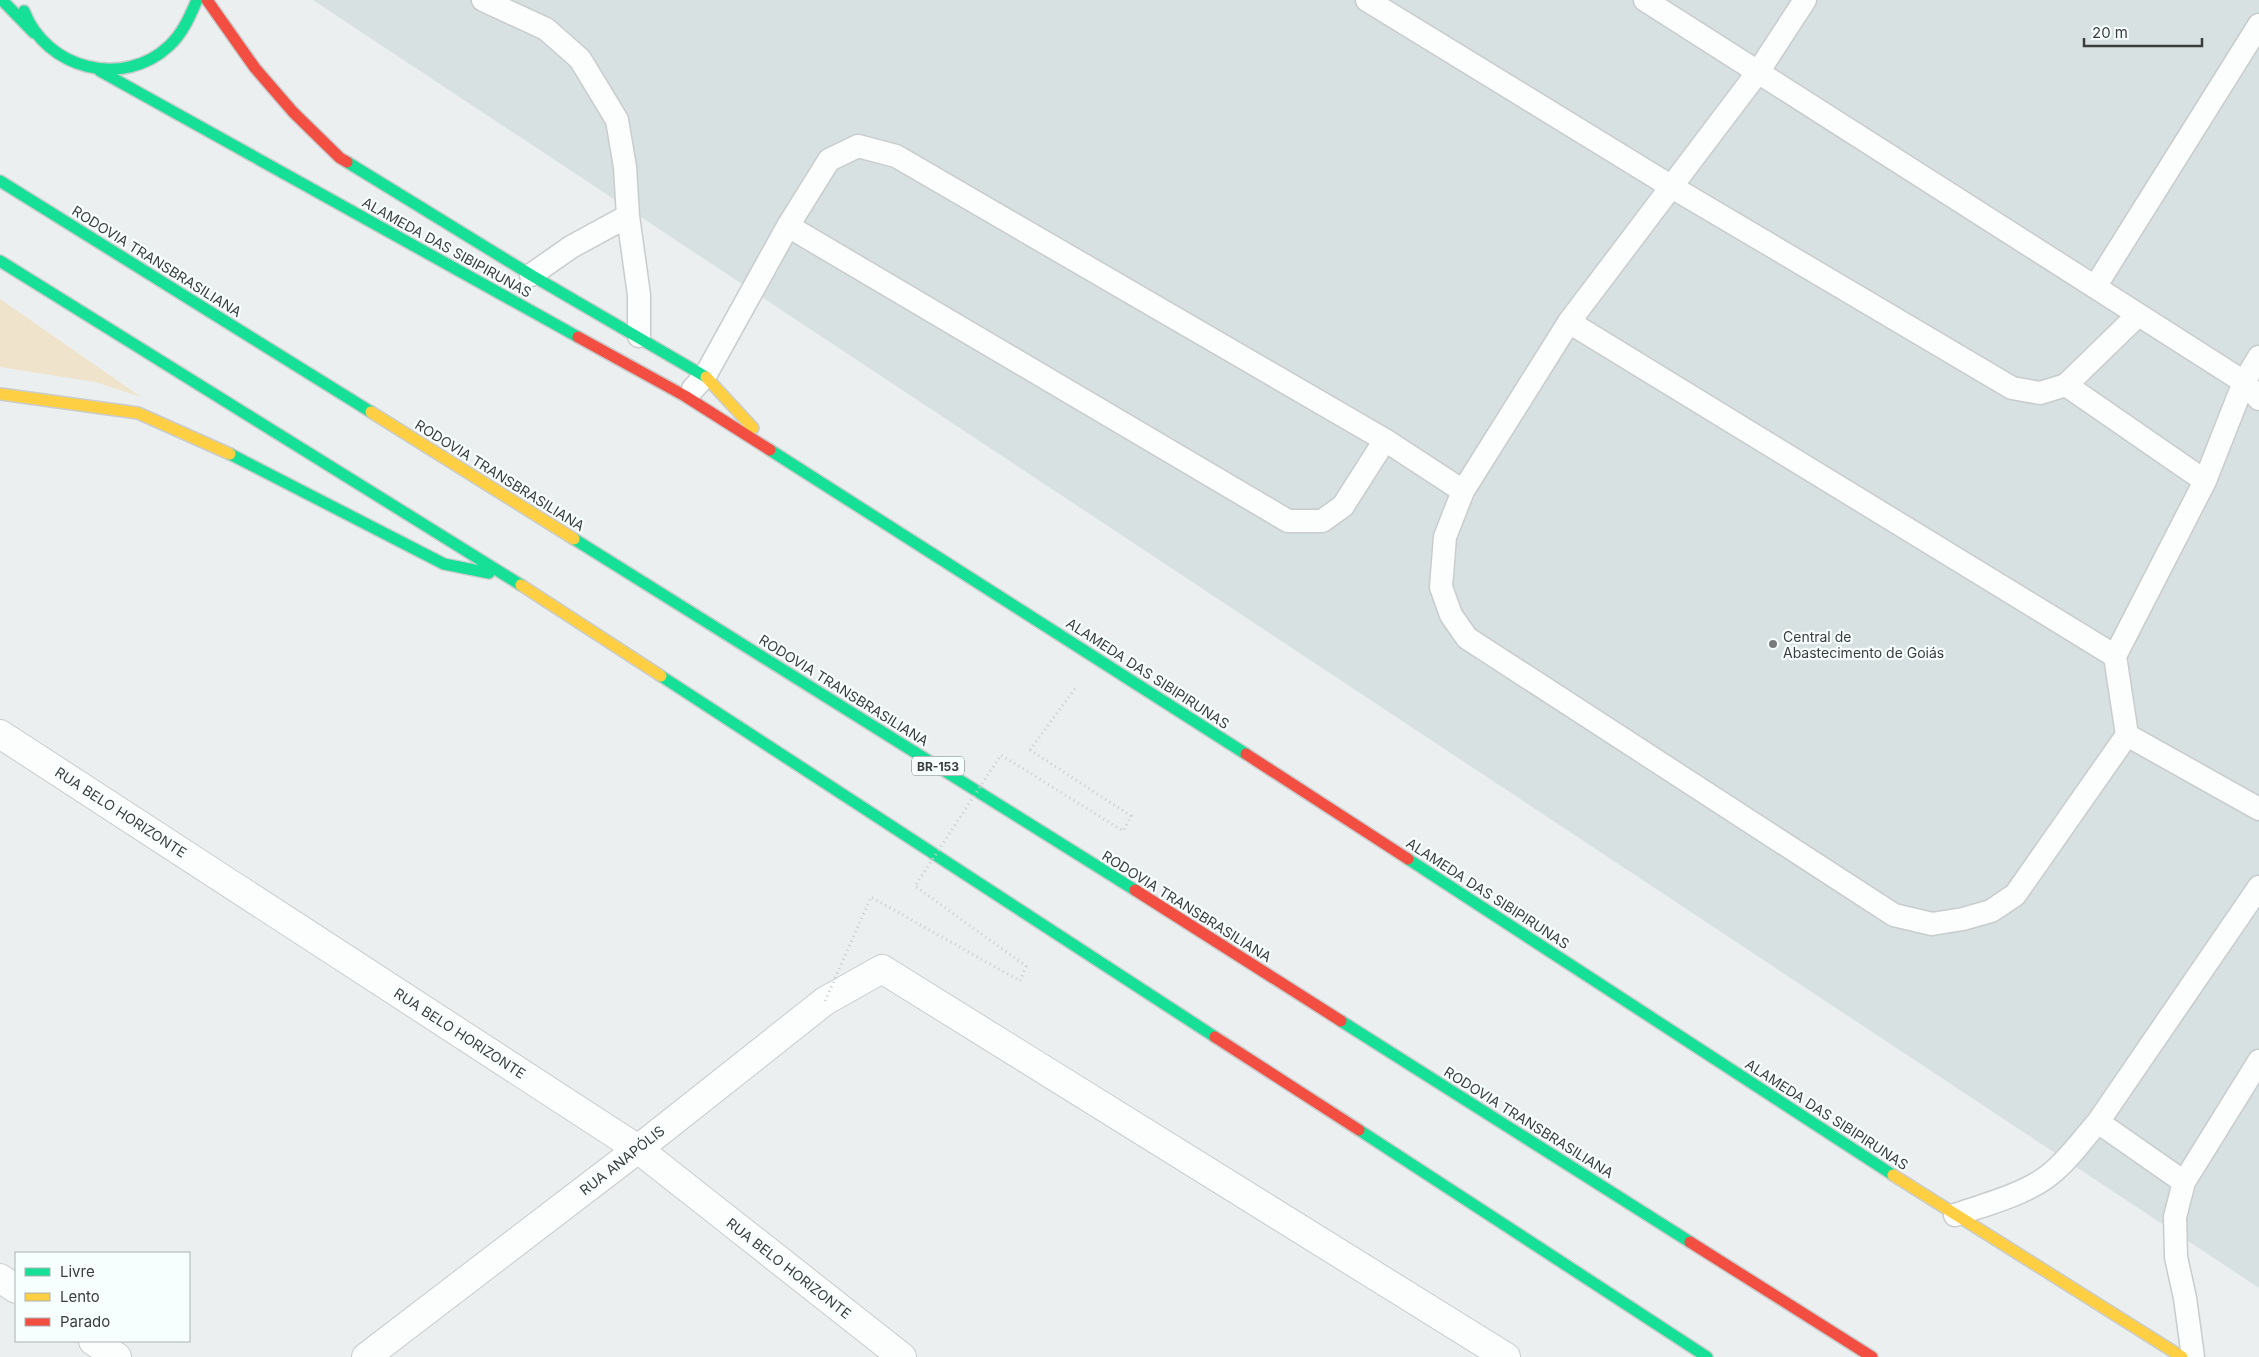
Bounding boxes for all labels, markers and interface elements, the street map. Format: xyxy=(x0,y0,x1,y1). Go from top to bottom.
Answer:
scale bar xyxy=(2084,15,2202,47)
text: 20 m xyxy=(2092,23,2128,42)
street label: ALAMEDA DAS SIBIPIRUNAS xyxy=(359,193,535,301)
street label: RODOVIA TRANSBRASILIANA xyxy=(69,202,245,320)
street label: RODOVIA TRANSBRASILIANA xyxy=(412,416,588,534)
street label: ALAMEDA DAS SIBIPIRUNAS xyxy=(1063,614,1233,732)
place label: Central de Abastecimento de Goiás xyxy=(1783,628,1944,661)
street label: RODOVIA TRANSBRASILIANA xyxy=(756,631,932,749)
marker: Central de Abastecimento de Goiás xyxy=(1767,638,1779,650)
road number: BR-153 xyxy=(912,756,964,776)
street label: RUA BELO HORIZONTE xyxy=(52,763,190,861)
street label: ALAMEDA DAS SIBIPIRUNAS xyxy=(1403,834,1573,952)
street label: RODOVIA TRANSBRASILIANA xyxy=(1099,847,1275,965)
street label: RUA BELO HORIZONTE xyxy=(391,984,529,1082)
street label: ALAMEDA DAS SIBIPIRUNAS xyxy=(1742,1055,1912,1173)
street label: RODOVIA TRANSBRASILIANA xyxy=(1441,1063,1617,1181)
street label: RUA ANAPÓLIS xyxy=(576,1122,668,1198)
street label: RUA BELO HORIZONTE xyxy=(723,1214,855,1322)
legend xyxy=(15,1252,190,1342)
text: Livre xyxy=(60,1262,95,1281)
text: Lento xyxy=(60,1287,100,1306)
text: Parado xyxy=(60,1312,110,1331)

